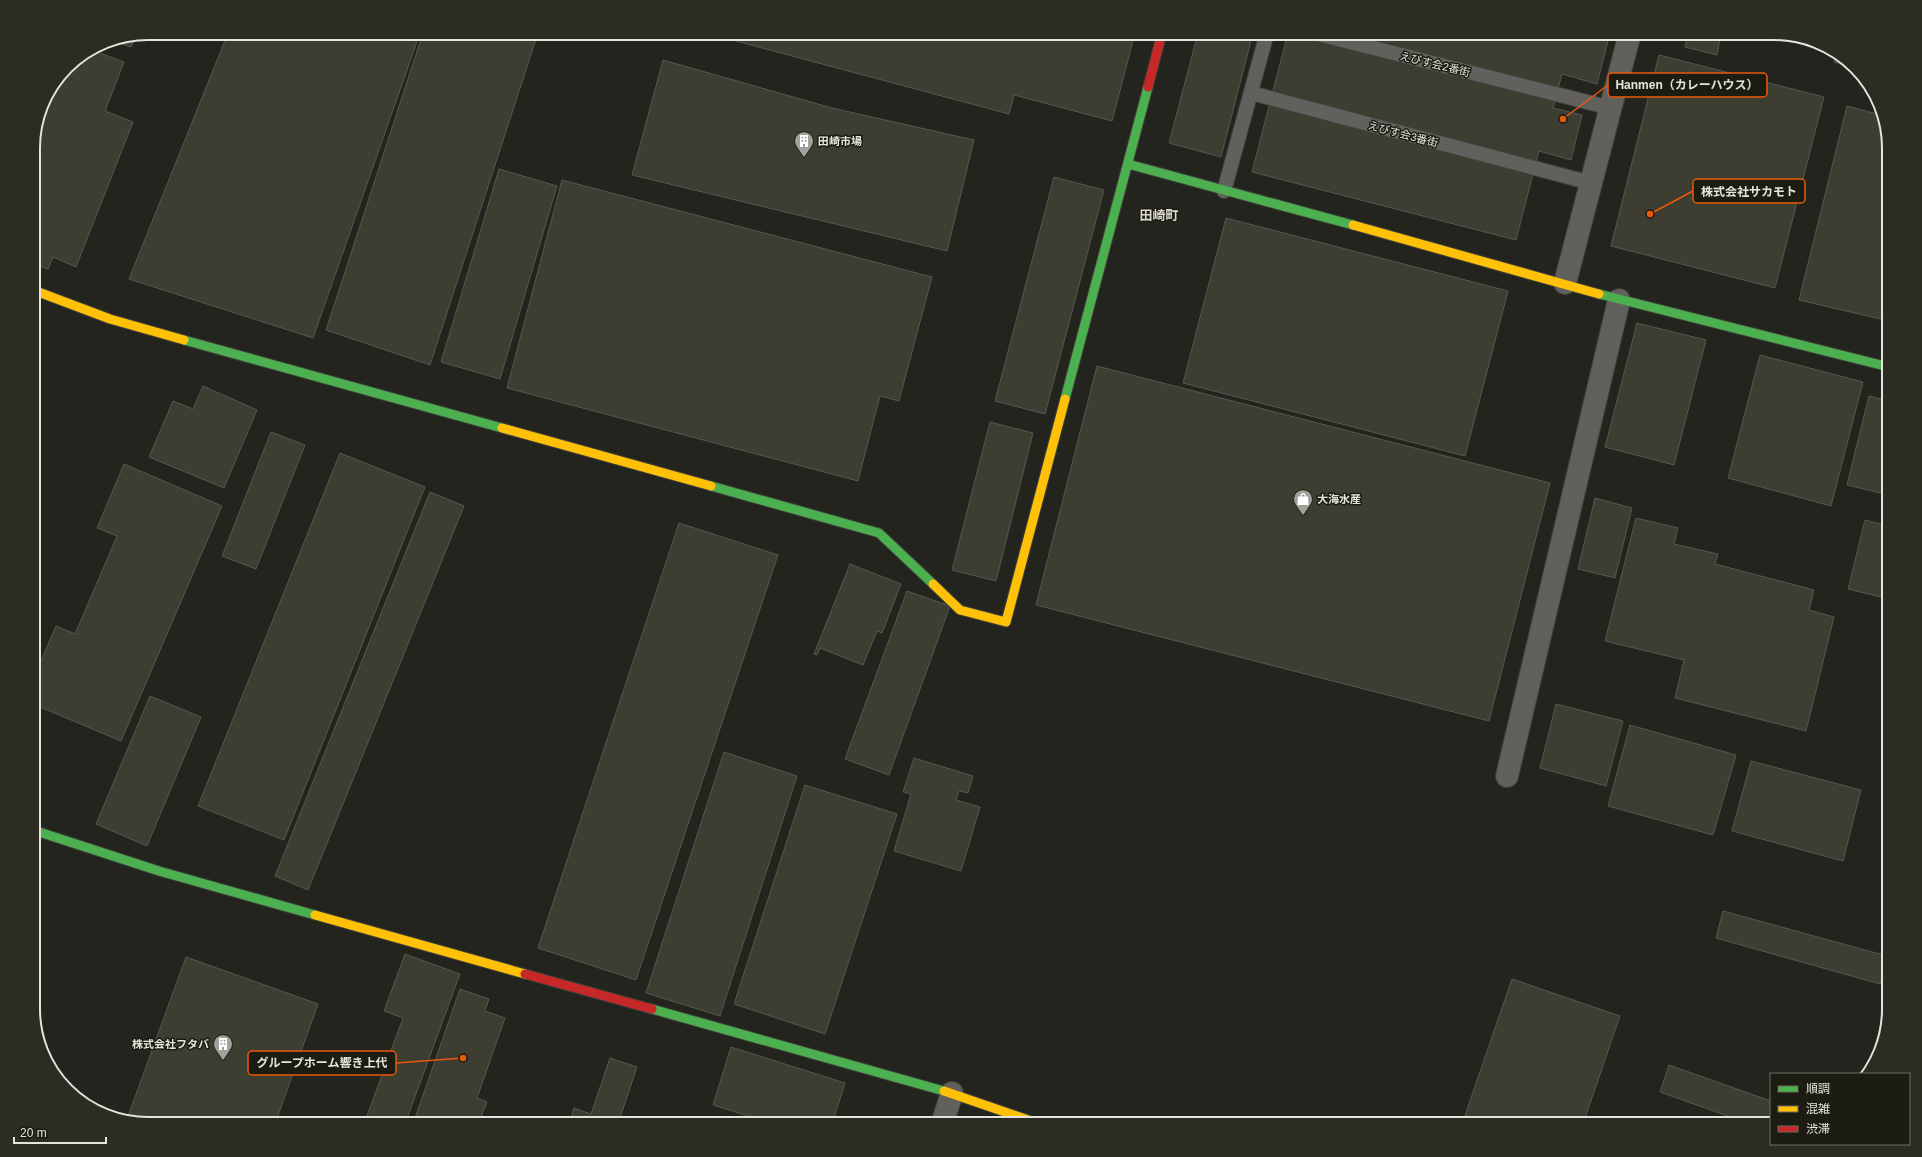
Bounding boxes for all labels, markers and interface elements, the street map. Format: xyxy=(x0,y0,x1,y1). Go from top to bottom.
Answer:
street label: えびす会2番街 xyxy=(1399,49,1471,79)
callout: Hanmen（カレーハウス） xyxy=(1608,73,1767,97)
text: Hanmen（カレーハウス） xyxy=(1615,78,1759,92)
street label: えびす会3番街 xyxy=(1367,119,1439,149)
building icon: 田崎市場 xyxy=(793,130,815,158)
place label: 田崎市場 xyxy=(818,135,862,147)
callout: 株式会社サカモト xyxy=(1693,179,1805,203)
text: 株式会社サカモト xyxy=(1701,185,1797,199)
district label: 田崎町 xyxy=(1139,208,1179,223)
shop icon: 大海水産 xyxy=(1292,488,1314,516)
place label: 大海水産 xyxy=(1317,493,1361,505)
building icon: 株式会社フタバ xyxy=(212,1033,234,1061)
place label: 株式会社フタバ xyxy=(132,1038,209,1050)
callout: グループホーム響き上代 xyxy=(248,1051,396,1075)
text: グループホーム響き上代 xyxy=(257,1056,387,1070)
legend xyxy=(1770,1073,1910,1145)
text: 順調 xyxy=(1806,1082,1830,1096)
text: 混雑 xyxy=(1806,1102,1830,1116)
scale bar xyxy=(14,1119,106,1145)
text: 渋滞 xyxy=(1806,1122,1830,1136)
text: 20 m xyxy=(20,1126,47,1140)

